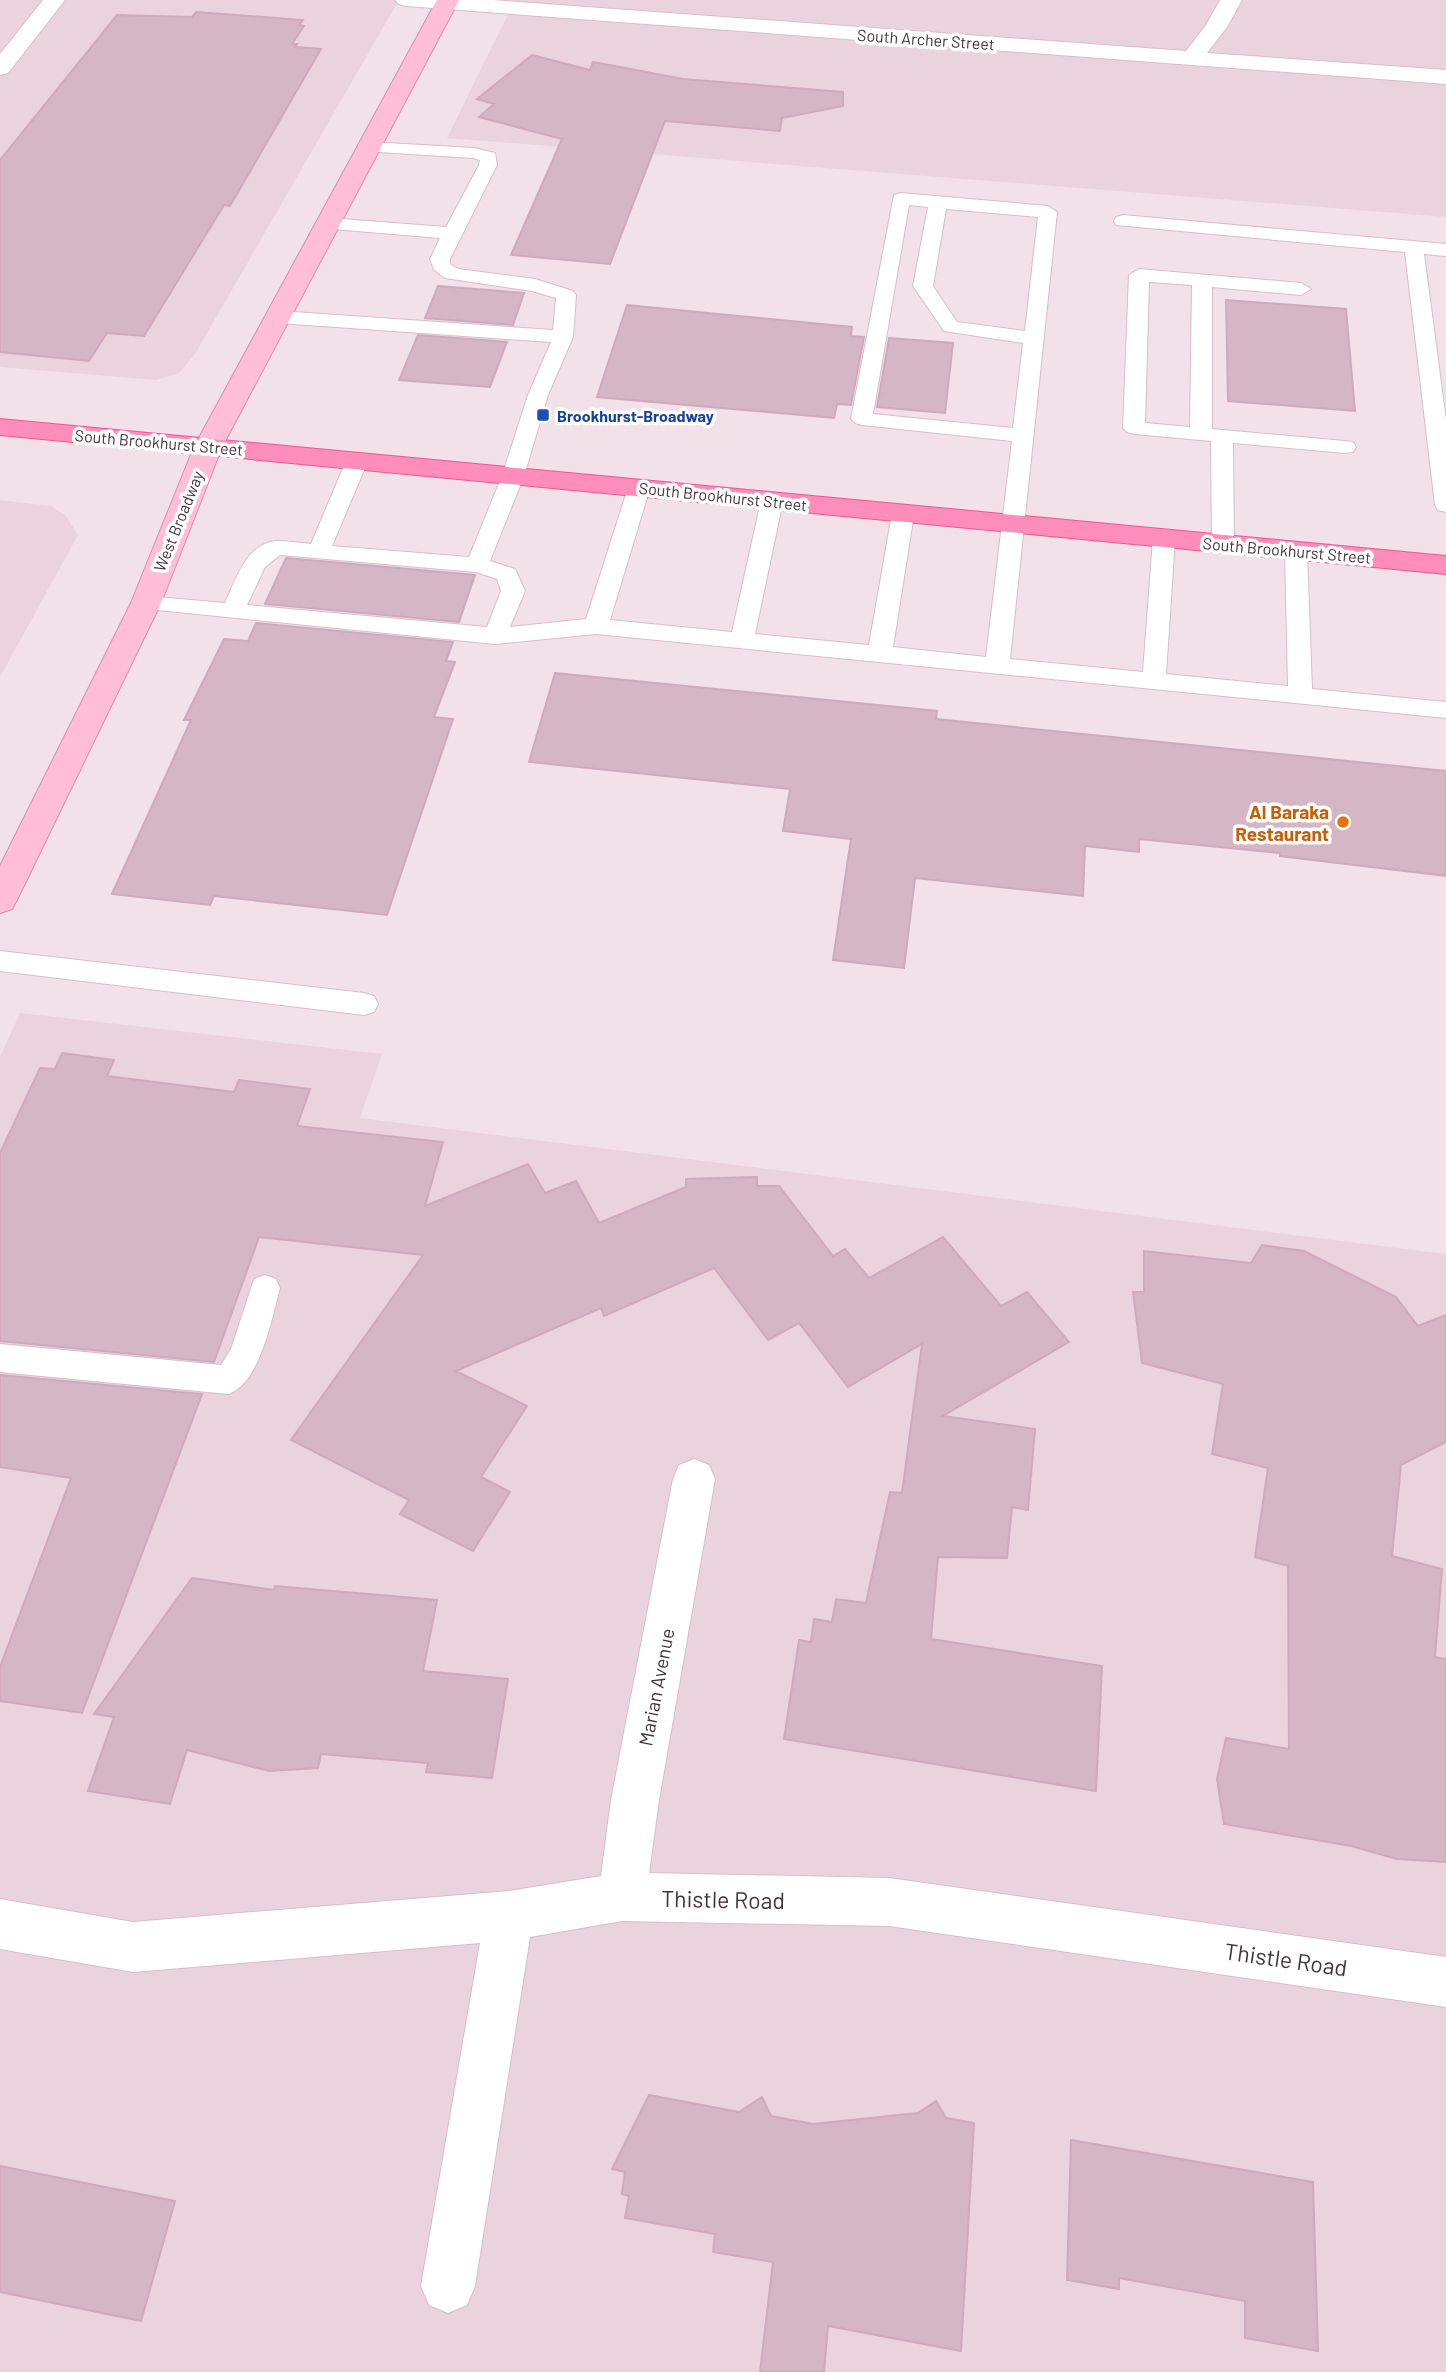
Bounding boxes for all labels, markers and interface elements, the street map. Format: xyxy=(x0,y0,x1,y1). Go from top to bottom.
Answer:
street label: South Archer Street xyxy=(857,25,995,53)
place label: Brookhurst-Broadway xyxy=(557,406,714,425)
marker: Brookhurst-Broadway xyxy=(535,407,551,423)
street label: South Brookhurst Street xyxy=(74,425,244,459)
street label: West Broadway xyxy=(149,467,207,574)
street label: South Brookhurst Street xyxy=(638,478,808,514)
street label: South Brookhurst Street xyxy=(1202,533,1372,567)
place label: Al Baraka Restaurant xyxy=(1235,800,1329,845)
marker: Al Baraka Restaurant xyxy=(1335,814,1351,830)
street label: Marian Avenue xyxy=(633,1626,679,1748)
street label: Thistle Road xyxy=(661,1884,785,1914)
street label: Thistle Road xyxy=(1223,1937,1349,1981)

